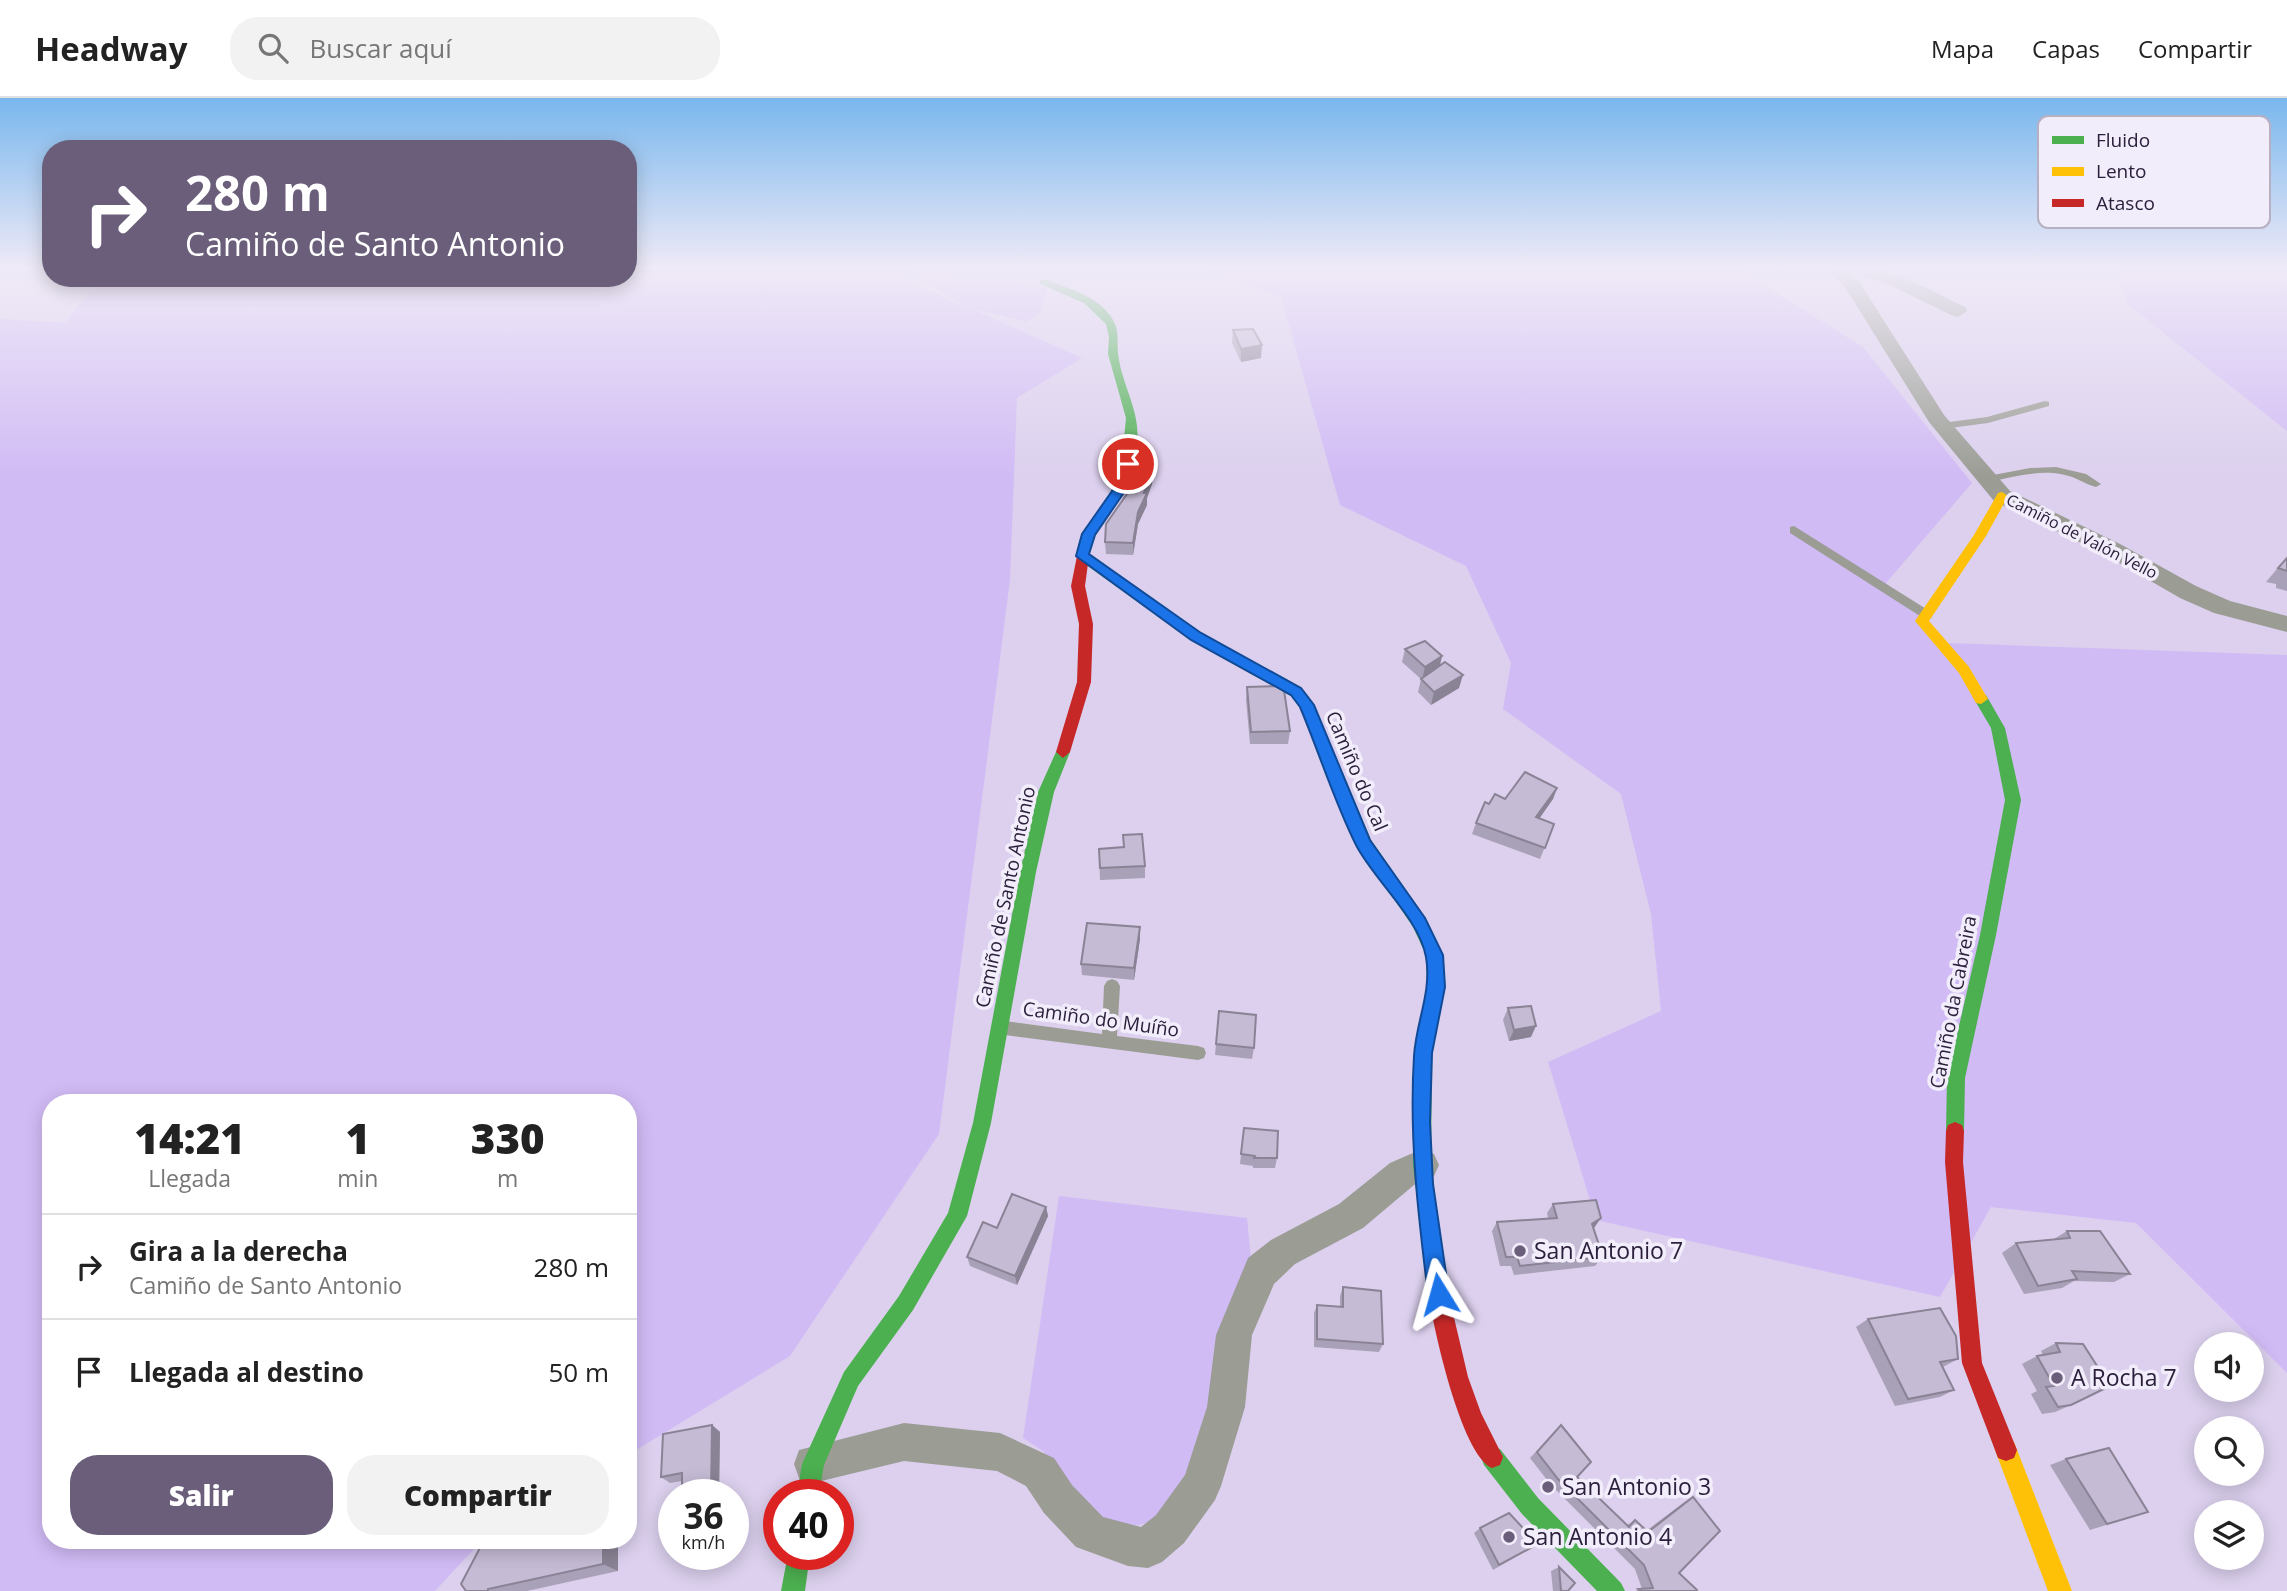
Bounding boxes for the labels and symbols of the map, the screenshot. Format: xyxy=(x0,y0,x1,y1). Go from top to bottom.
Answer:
legend xyxy=(2038,116,2270,228)
text: Fluido xyxy=(2096,127,2150,153)
text: Lento xyxy=(2096,158,2146,184)
text: Atasco xyxy=(2096,190,2155,216)
pin xyxy=(1098,434,1158,494)
street label: Camiño de Valón Vello xyxy=(2003,488,2161,584)
street label: Camiño do Cal xyxy=(1320,707,1394,835)
street label: Camiño de Santo Antonio xyxy=(969,784,1041,1010)
street label: Camiño da Cabreira xyxy=(1923,913,1983,1091)
street label: Camiño do Muíño xyxy=(1021,995,1181,1043)
place label: San Antonio 7 xyxy=(1534,1234,1683,1266)
marker: San Antonio 7 xyxy=(1512,1243,1528,1259)
position arrow xyxy=(1402,1257,1476,1331)
place label: A Rocha 7 xyxy=(2071,1361,2177,1393)
marker: A Rocha 7 xyxy=(2049,1370,2065,1386)
place label: San Antonio 3 xyxy=(1562,1470,1711,1502)
speed limit sign: 40 xyxy=(763,1479,854,1570)
marker: San Antonio 3 xyxy=(1540,1479,1556,1495)
place label: San Antonio 4 xyxy=(1523,1520,1672,1552)
marker: San Antonio 4 xyxy=(1501,1529,1517,1545)

